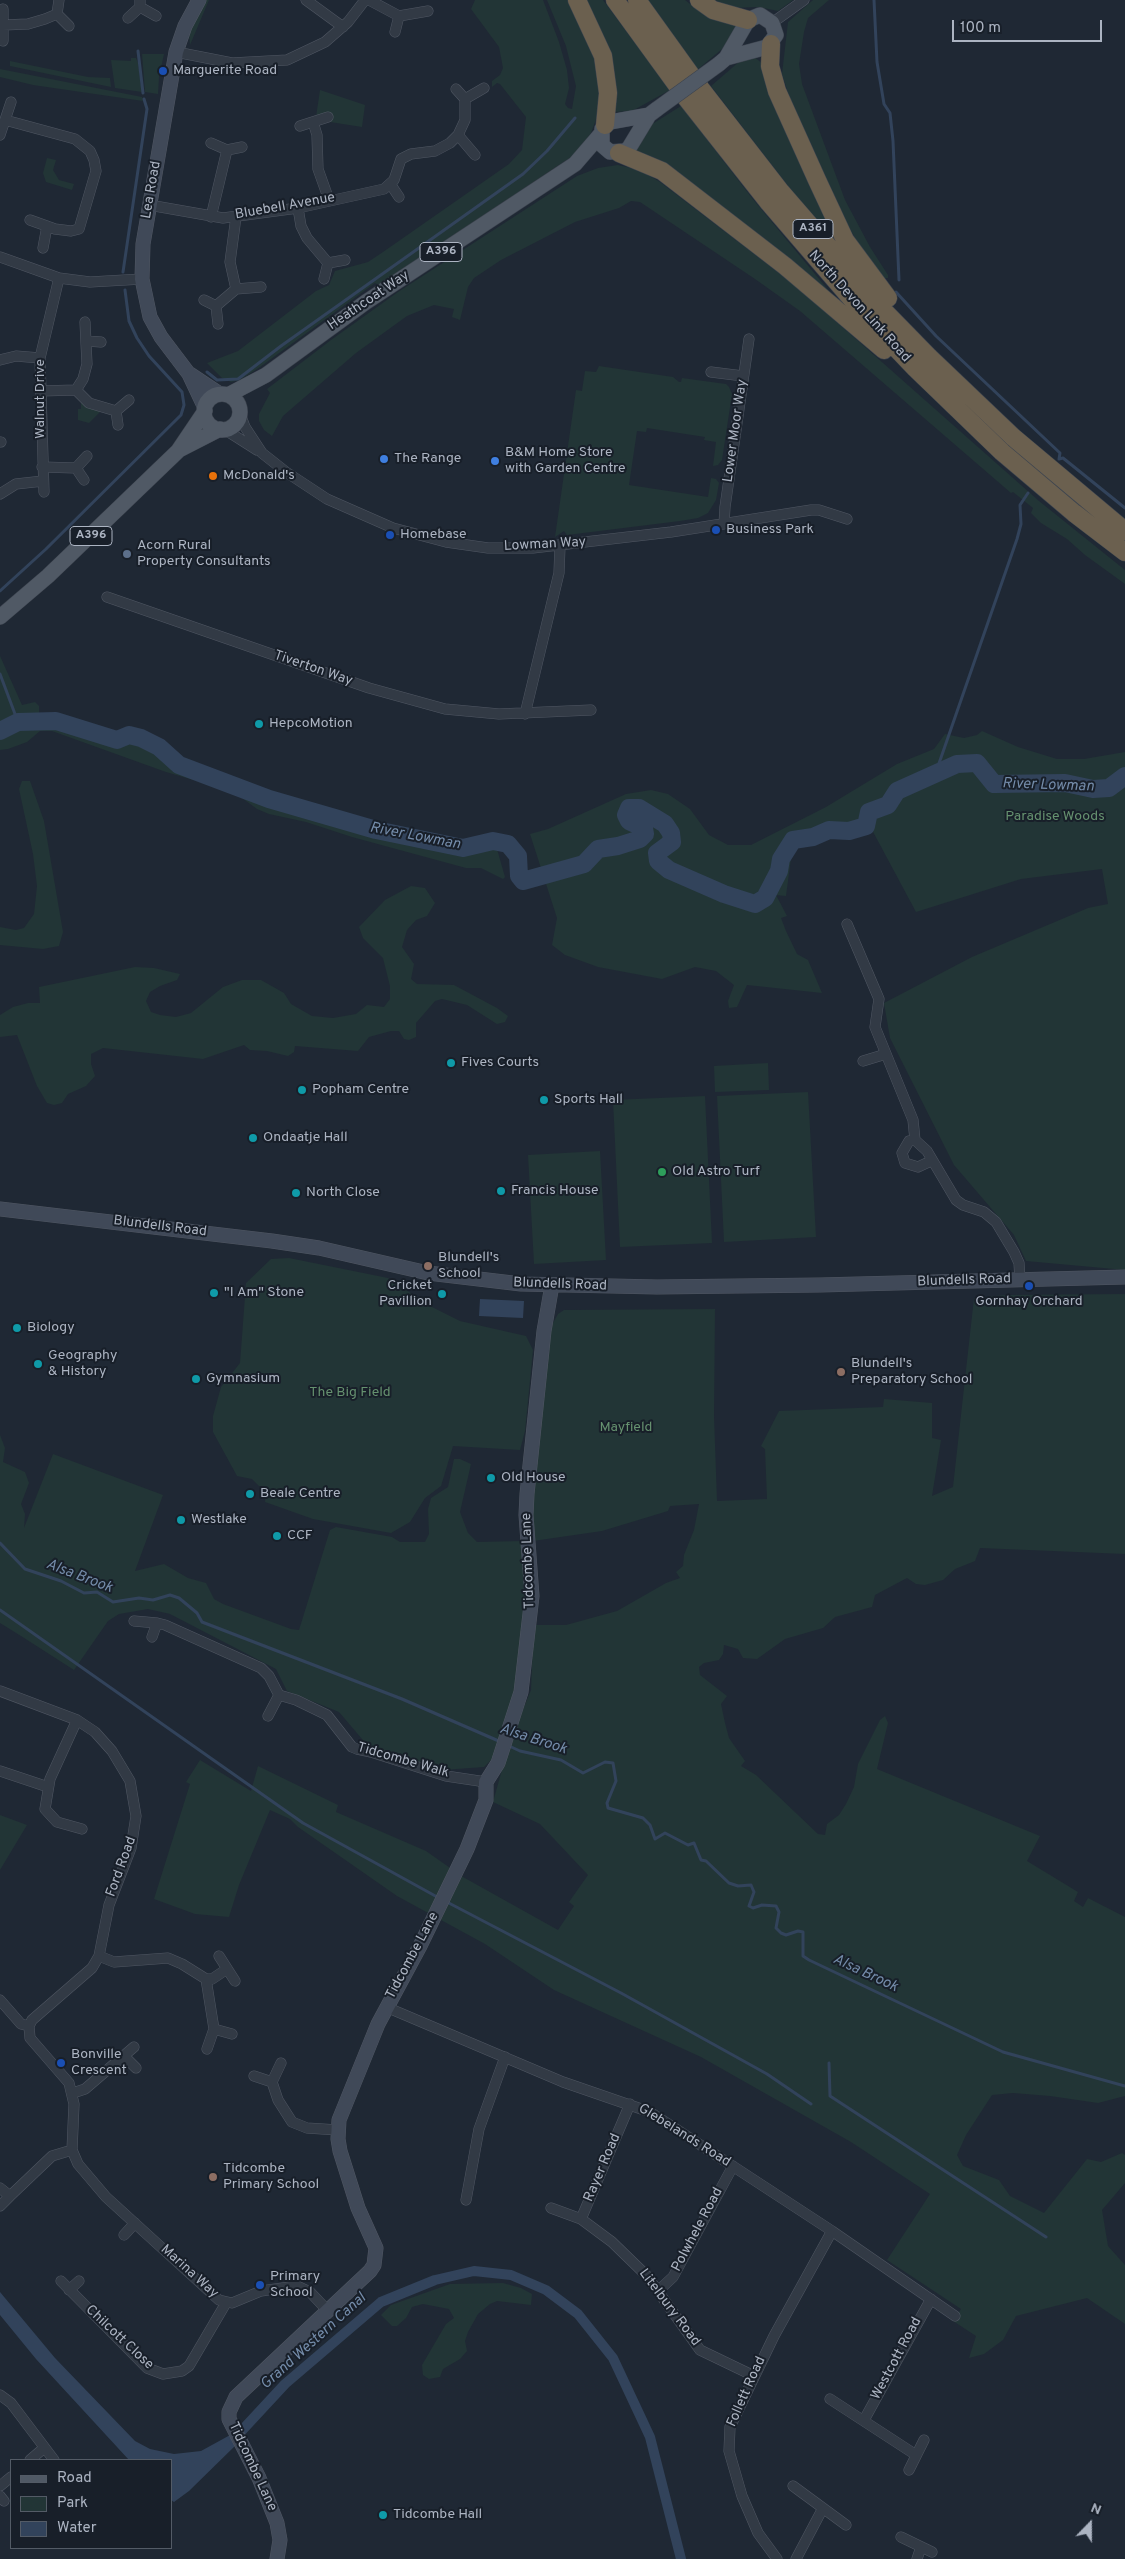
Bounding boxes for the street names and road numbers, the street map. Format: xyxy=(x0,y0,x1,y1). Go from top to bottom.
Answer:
street label: Lea Road xyxy=(139,160,165,220)
street label: Bluebell Avenue xyxy=(234,190,336,224)
road number: A361 xyxy=(793,220,833,238)
road number: A396 xyxy=(420,242,462,262)
street label: North Devon Link Road xyxy=(804,248,914,366)
street label: Heathcoat Way xyxy=(325,268,413,334)
street label: Walnut Drive xyxy=(33,359,49,439)
street label: Lower Moor Way xyxy=(720,378,752,484)
road number: A396 xyxy=(70,526,112,546)
street label: Lowman Way xyxy=(503,534,587,556)
street label: Tiverton Way xyxy=(271,648,355,690)
street label: Blundells Road xyxy=(112,1213,208,1241)
street label: Blundells Road xyxy=(917,1271,1011,1291)
street label: Blundells Road xyxy=(513,1275,607,1295)
street label: Tidcombe Lane xyxy=(519,1513,539,1609)
street label: Tidcombe Walk xyxy=(355,1740,451,1782)
street label: Ford Road xyxy=(103,1834,141,1900)
street label: Tidcombe Lane xyxy=(383,1910,443,2002)
street label: Glebelands Road xyxy=(635,2101,733,2171)
street label: Rayer Road xyxy=(581,2131,625,2205)
street label: Polwhele Road xyxy=(669,2185,727,2275)
street label: Marina Way xyxy=(157,2242,221,2302)
street label: Litelbury Road xyxy=(635,2266,703,2350)
street label: Chilcott Close xyxy=(81,2302,157,2374)
street label: Westcott Road xyxy=(868,2315,926,2403)
street label: Follett Road xyxy=(724,2354,770,2430)
street label: Tidcombe Lane xyxy=(224,2420,280,2514)

